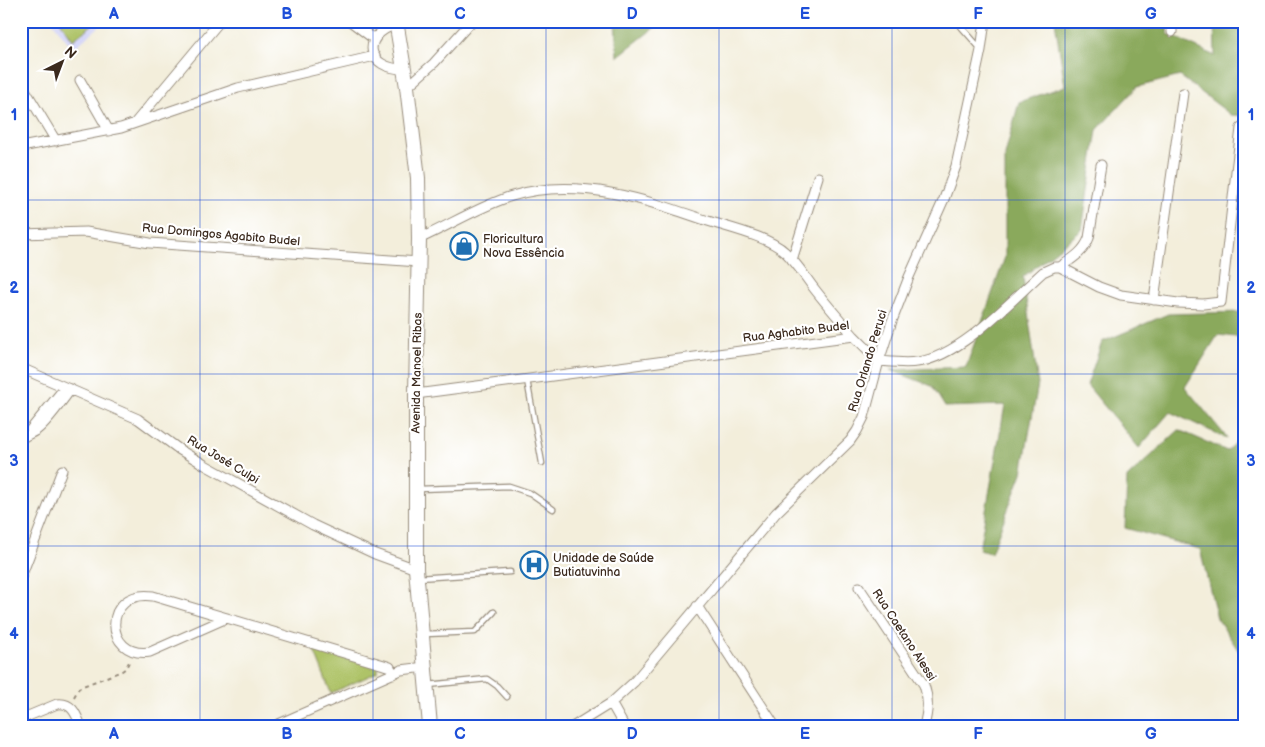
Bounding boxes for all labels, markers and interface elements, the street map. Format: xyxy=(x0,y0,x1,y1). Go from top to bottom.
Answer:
text: A xyxy=(108,5,119,24)
text: B xyxy=(281,5,293,24)
text: C xyxy=(454,5,466,24)
text: D xyxy=(626,5,638,24)
text: E xyxy=(800,5,810,24)
text: F xyxy=(973,5,983,24)
text: G xyxy=(1145,5,1157,24)
north arrow xyxy=(38,38,88,88)
text: N xyxy=(61,43,80,63)
text: 1 xyxy=(11,106,17,125)
text: 1 xyxy=(1248,106,1254,125)
street label: Rua Domingos Agabito Budel xyxy=(141,221,301,249)
shop icon: Floricultura Nova Essência xyxy=(449,231,479,261)
place label: Floricultura Nova Essência xyxy=(483,232,564,261)
text: 2 xyxy=(9,279,19,298)
text: 2 xyxy=(1246,279,1256,298)
street label: Rua Orlando Peruci xyxy=(845,308,891,414)
street label: Avenida Manoel Ribas xyxy=(408,312,426,434)
street label: Rua Aghabito Budel xyxy=(742,318,850,346)
street label: Rua José Culpi xyxy=(184,433,262,488)
text: 3 xyxy=(9,452,19,471)
text: 3 xyxy=(1246,452,1256,471)
hospital icon: Unidade de Saúde Butiatuvinha xyxy=(519,550,549,580)
place label: Unidade de Saúde Butiatuvinha xyxy=(553,551,654,580)
street label: Rua Caetano Alessi xyxy=(869,586,939,684)
text: 4 xyxy=(9,625,19,644)
text: 4 xyxy=(1246,625,1256,644)
text: A xyxy=(108,725,119,744)
text: B xyxy=(281,725,293,744)
text: C xyxy=(454,725,466,744)
text: D xyxy=(626,725,638,744)
text: E xyxy=(800,725,810,744)
text: F xyxy=(973,725,983,744)
text: G xyxy=(1145,725,1157,744)

